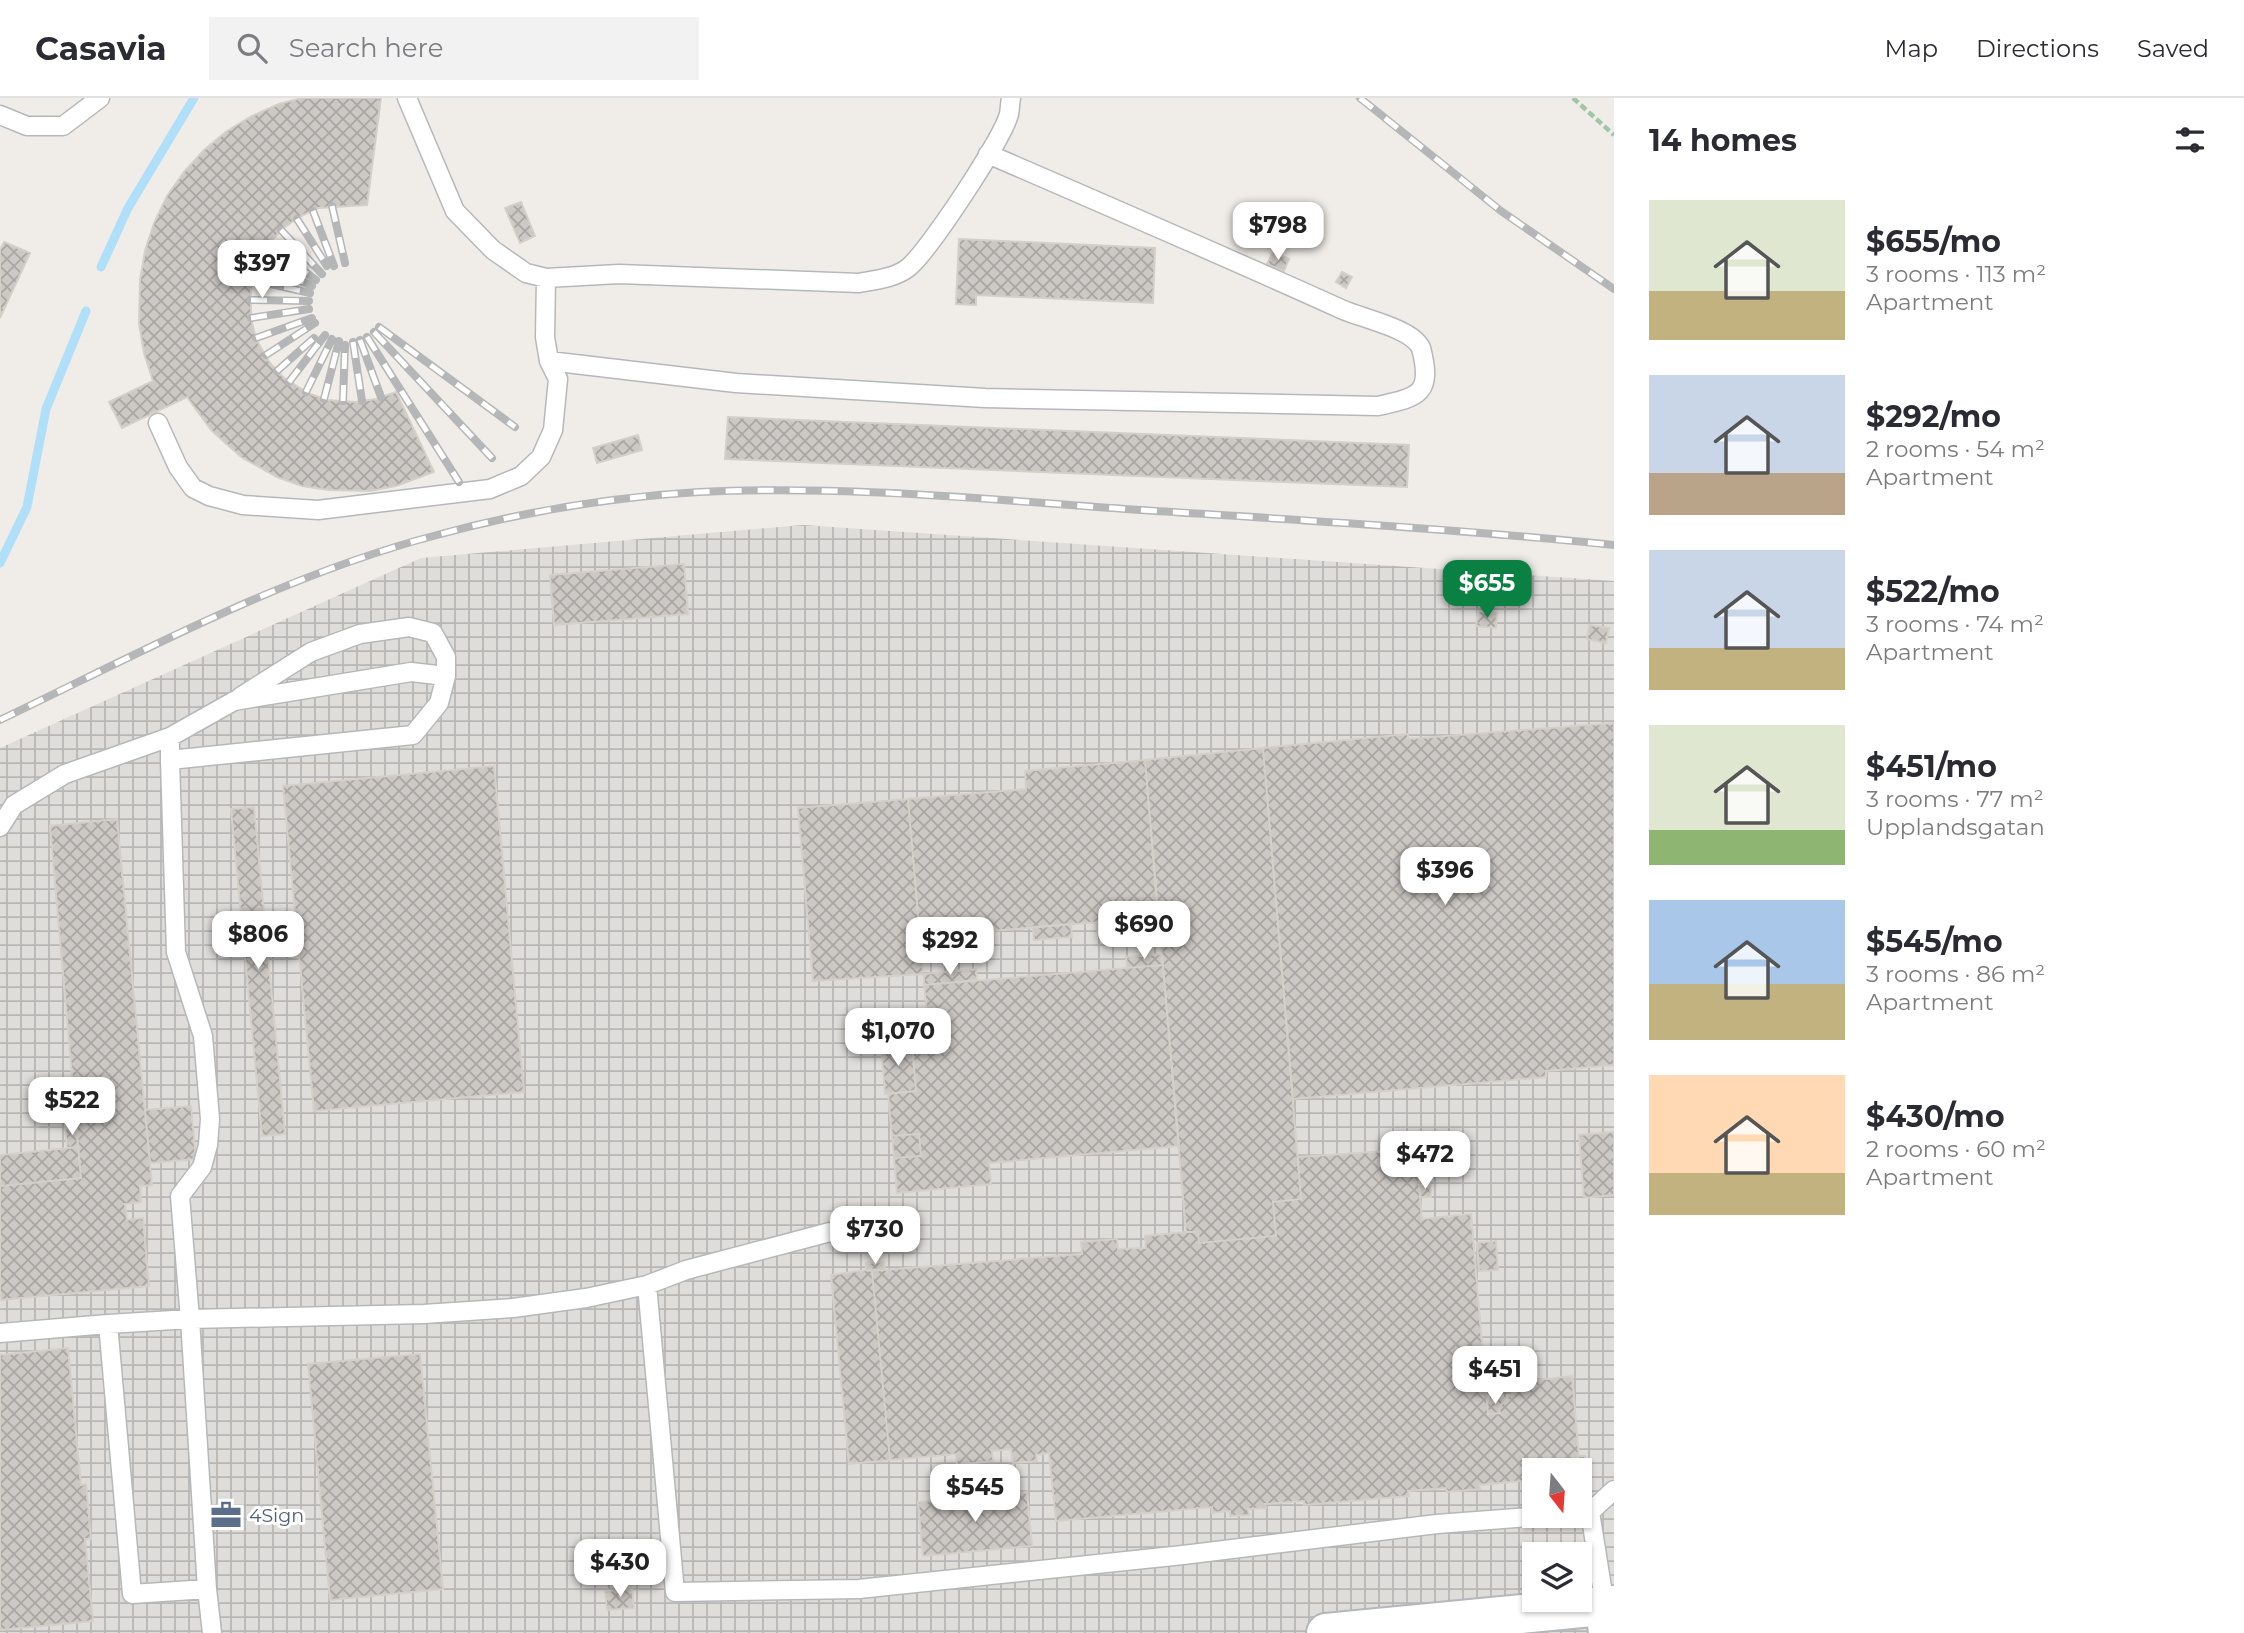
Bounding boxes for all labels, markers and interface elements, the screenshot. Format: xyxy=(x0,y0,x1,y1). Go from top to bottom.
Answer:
search box xyxy=(209,17,699,80)
text: Casavia xyxy=(35,28,167,68)
icon: search xyxy=(233,29,271,67)
text: Search here xyxy=(289,32,443,64)
text: Map xyxy=(1885,34,1938,63)
text: Directions xyxy=(1976,34,2099,63)
text: Saved xyxy=(2137,34,2209,63)
icon: filters xyxy=(2171,121,2209,159)
text: 14 homes xyxy=(1649,122,1797,159)
pin: $798 xyxy=(1237,202,1319,262)
text: $798 xyxy=(1249,211,1307,239)
text: $655/mo xyxy=(1866,223,2001,260)
icon: home xyxy=(1705,228,1789,312)
pin: $397 xyxy=(221,240,303,300)
text: $397 xyxy=(233,249,291,277)
text: 3 rooms · 113 m² xyxy=(1866,260,2046,288)
text: Apartment xyxy=(1866,288,1994,316)
text: $292/mo xyxy=(1866,398,2001,435)
icon: home xyxy=(1705,403,1789,487)
text: 2 rooms · 54 m² xyxy=(1866,435,2045,463)
text: Apartment xyxy=(1866,463,1994,491)
pin: $655 xyxy=(1446,560,1528,620)
text: $655 xyxy=(1459,569,1515,597)
text: $522/mo xyxy=(1866,573,2000,610)
icon: home xyxy=(1705,578,1789,662)
text: 3 rooms · 74 m² xyxy=(1866,610,2044,638)
text: Apartment xyxy=(1866,638,1994,666)
text: $451/mo xyxy=(1866,748,1997,785)
icon: home xyxy=(1705,753,1789,837)
text: 3 rooms · 77 m² xyxy=(1866,785,2044,813)
text: Upplandsgatan xyxy=(1866,813,2045,841)
pin: $396 xyxy=(1404,848,1486,907)
text: $396 xyxy=(1416,856,1474,884)
pin: $690 xyxy=(1103,902,1185,961)
text: $690 xyxy=(1114,910,1174,938)
pin: $806 xyxy=(217,912,299,971)
pin: $292 xyxy=(909,918,991,977)
text: $806 xyxy=(228,920,288,948)
text: $545/mo xyxy=(1866,923,2003,960)
text: $292 xyxy=(922,926,978,954)
icon: home xyxy=(1705,928,1789,1012)
text: 3 rooms · 86 m² xyxy=(1866,960,2045,988)
text: Apartment xyxy=(1866,988,1994,1016)
pin: $1,070 xyxy=(841,1009,955,1068)
text: $1,070 xyxy=(861,1017,935,1045)
pin: $522 xyxy=(31,1077,113,1137)
text: $522 xyxy=(44,1086,100,1114)
text: $430/mo xyxy=(1866,1098,2005,1135)
icon: home xyxy=(1705,1103,1789,1187)
pin: $472 xyxy=(1384,1132,1466,1191)
text: 2 rooms · 60 m² xyxy=(1866,1135,2046,1163)
text: $472 xyxy=(1396,1140,1454,1168)
text: Apartment xyxy=(1866,1163,1994,1191)
pin: $730 xyxy=(834,1206,916,1266)
text: $730 xyxy=(846,1215,904,1243)
pin: $451 xyxy=(1454,1346,1536,1406)
text: $451 xyxy=(1468,1355,1522,1383)
north arrow xyxy=(1522,1458,1592,1528)
map controls xyxy=(1522,1458,1592,1612)
pin: $545 xyxy=(934,1464,1016,1524)
text: $545 xyxy=(946,1473,1004,1501)
office icon: 4Sign xyxy=(209,1498,243,1532)
place label: 4Sign xyxy=(249,1504,304,1527)
pin: $430 xyxy=(579,1540,661,1599)
button: layers xyxy=(1522,1542,1592,1612)
text: $430 xyxy=(590,1548,650,1576)

